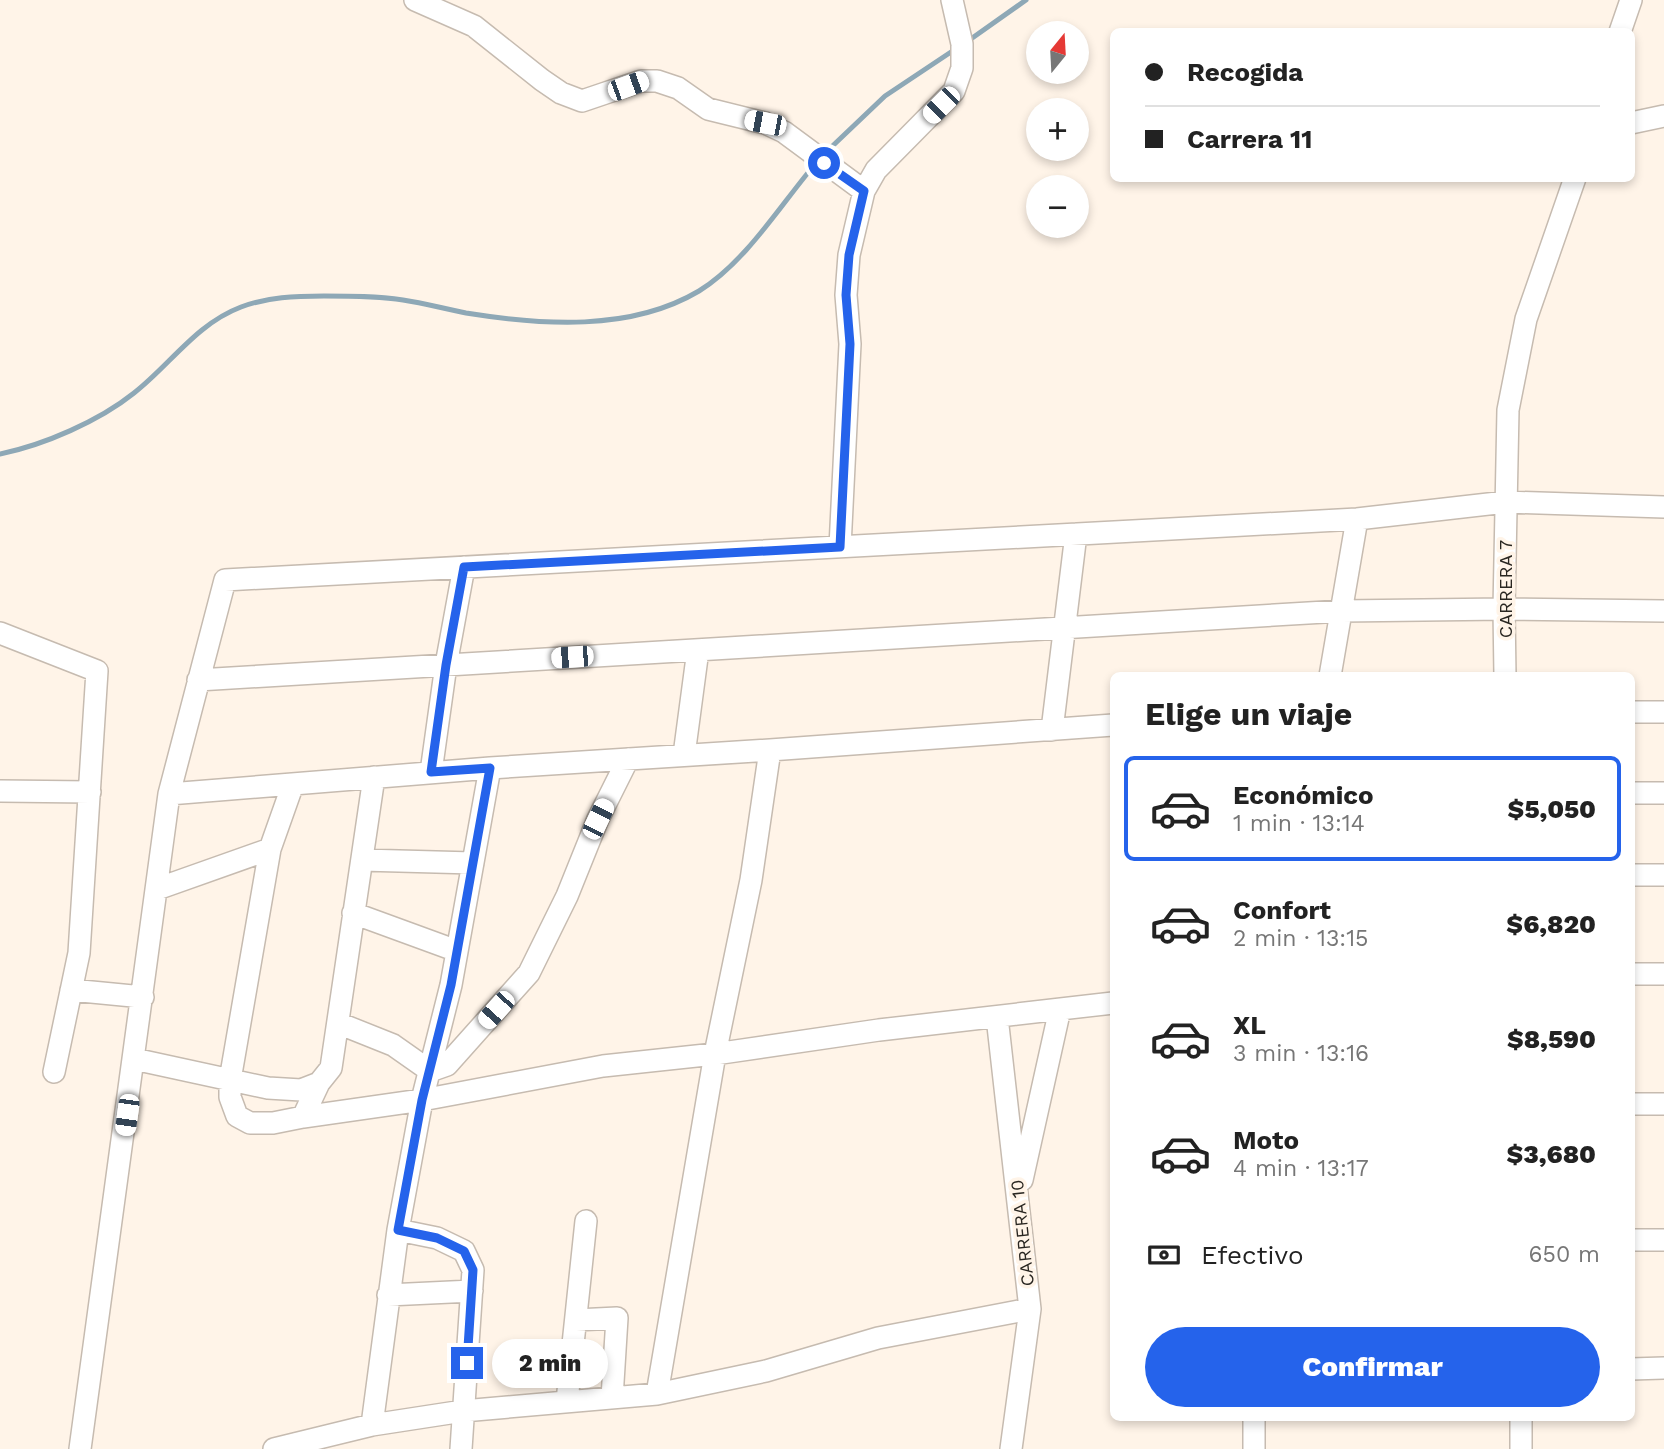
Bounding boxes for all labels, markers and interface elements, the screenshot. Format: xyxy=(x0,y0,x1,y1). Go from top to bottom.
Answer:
north arrow xyxy=(1026,21,1088,84)
map controls xyxy=(1026,21,1089,238)
text: Recogida xyxy=(1187,57,1303,87)
car xyxy=(605,69,652,103)
car xyxy=(919,83,964,127)
button: + xyxy=(1026,98,1089,161)
car xyxy=(743,109,788,137)
text: Carrera 11 xyxy=(1187,124,1313,154)
route start xyxy=(808,147,840,179)
button: − xyxy=(1026,175,1089,238)
street label: CARRERA 7 xyxy=(1495,540,1516,638)
car xyxy=(551,645,594,669)
text: Elige un viaje xyxy=(1145,695,1352,733)
icon: car xyxy=(1149,777,1212,840)
text: Económico xyxy=(1233,780,1374,810)
text: $5,050 xyxy=(1508,794,1596,824)
car xyxy=(580,796,617,842)
text: 1 min · 13:14 xyxy=(1233,810,1365,837)
icon: car xyxy=(1149,892,1212,955)
text: Confort xyxy=(1233,895,1331,925)
text: $6,820 xyxy=(1506,909,1596,939)
text: 2 min · 13:15 xyxy=(1233,925,1369,952)
car xyxy=(475,987,518,1033)
icon: car xyxy=(1149,1007,1212,1070)
text: XL xyxy=(1233,1010,1266,1040)
text: $8,590 xyxy=(1507,1024,1596,1054)
text: 3 min · 13:16 xyxy=(1233,1040,1369,1067)
car xyxy=(114,1093,141,1137)
icon: car xyxy=(1149,1122,1212,1185)
text: Moto xyxy=(1233,1125,1299,1155)
text: $3,680 xyxy=(1507,1139,1596,1169)
text: 4 min · 13:17 xyxy=(1233,1155,1369,1182)
street label: CARRERA 10 xyxy=(1006,1179,1038,1287)
icon: cash xyxy=(1145,1236,1183,1274)
text: Efectivo xyxy=(1201,1240,1304,1270)
text: 650 m xyxy=(1529,1241,1600,1268)
button: Confirmar xyxy=(1145,1327,1600,1407)
callout: 2 min xyxy=(491,1338,607,1388)
route end xyxy=(451,1347,483,1379)
text: 2 min xyxy=(519,1350,581,1377)

